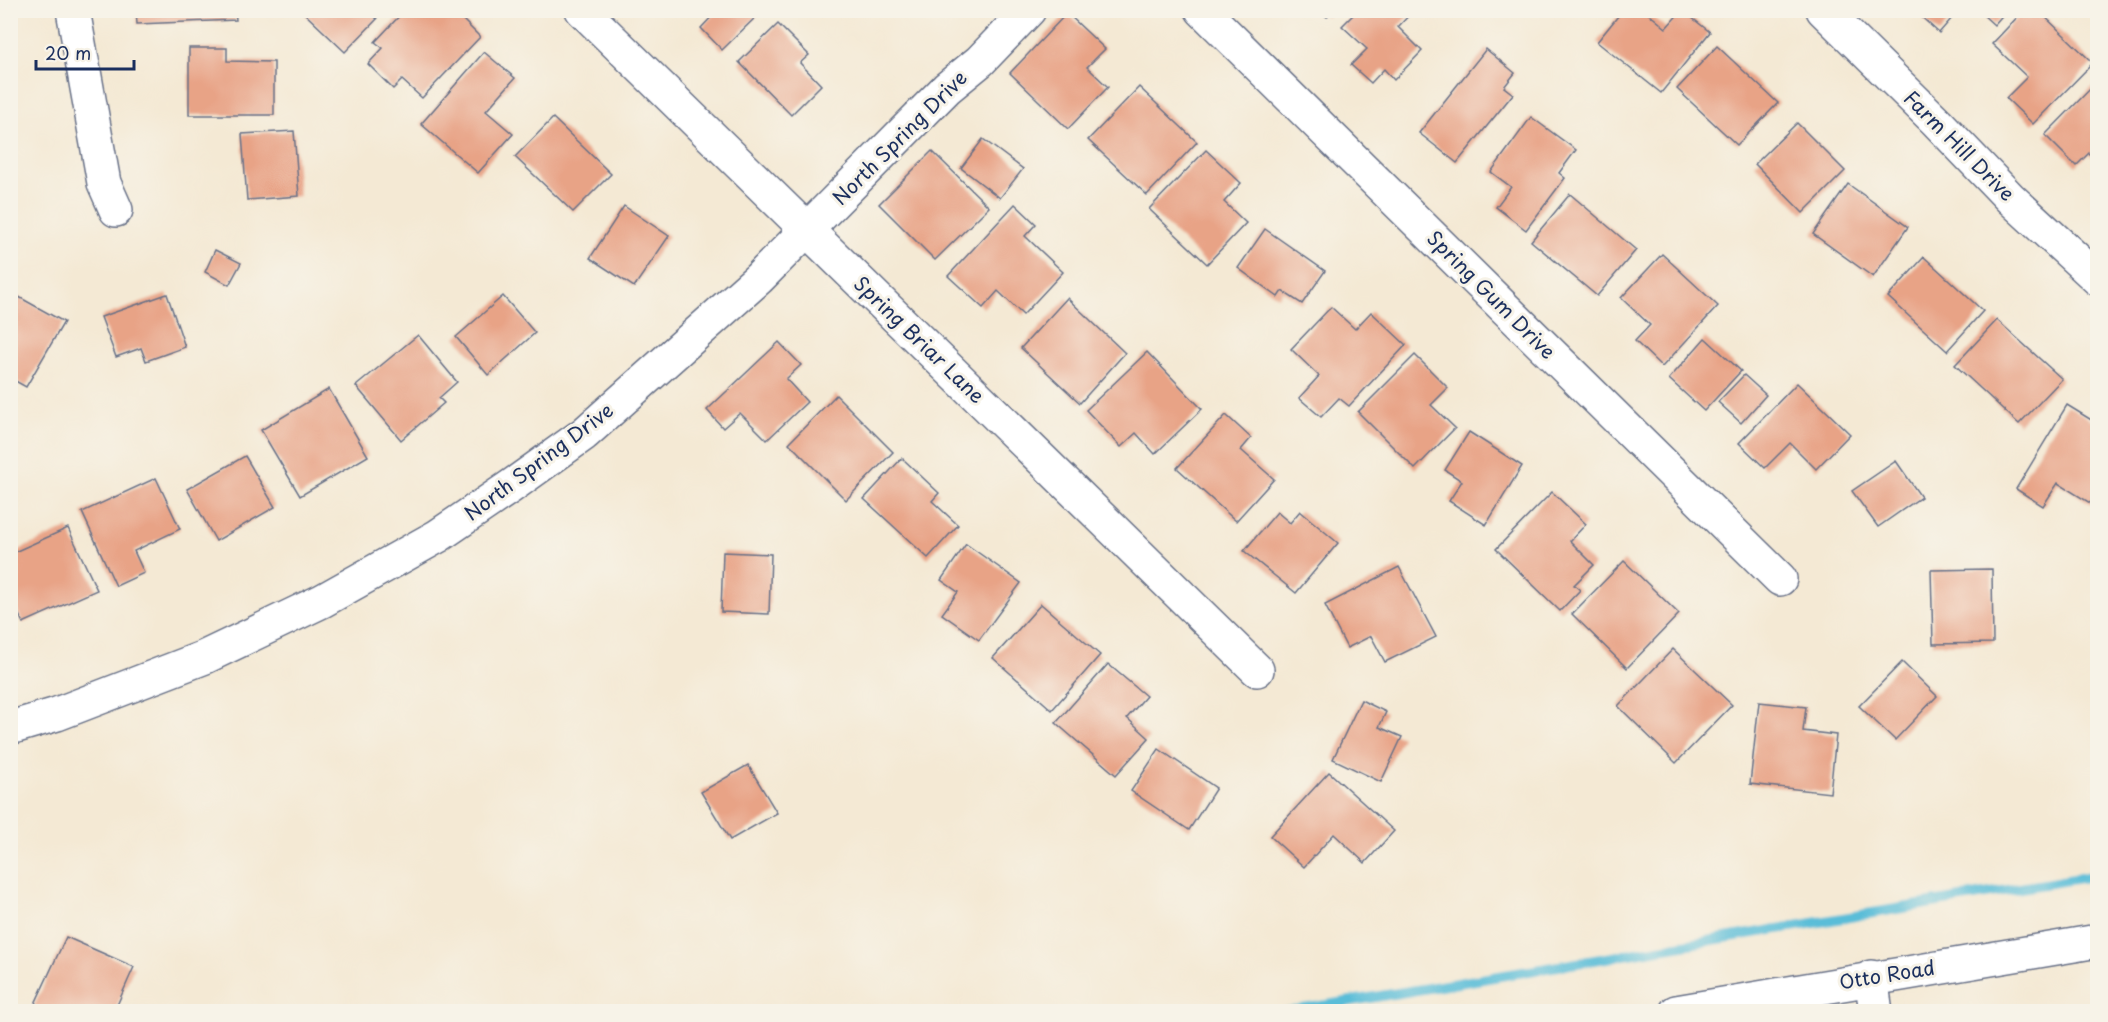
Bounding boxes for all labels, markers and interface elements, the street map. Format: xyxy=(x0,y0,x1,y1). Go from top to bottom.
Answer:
scale bar xyxy=(36,33,134,71)
text: 20 m xyxy=(45,39,91,66)
street label: North Spring Drive xyxy=(825,63,974,212)
street label: Farm Hill Drive xyxy=(1897,83,2022,208)
street label: Spring Gum Drive xyxy=(1421,223,1563,365)
street label: Spring Briar Lane xyxy=(847,269,992,410)
street label: North Spring Drive xyxy=(458,395,619,527)
street label: Otto Road xyxy=(1837,952,1937,996)

